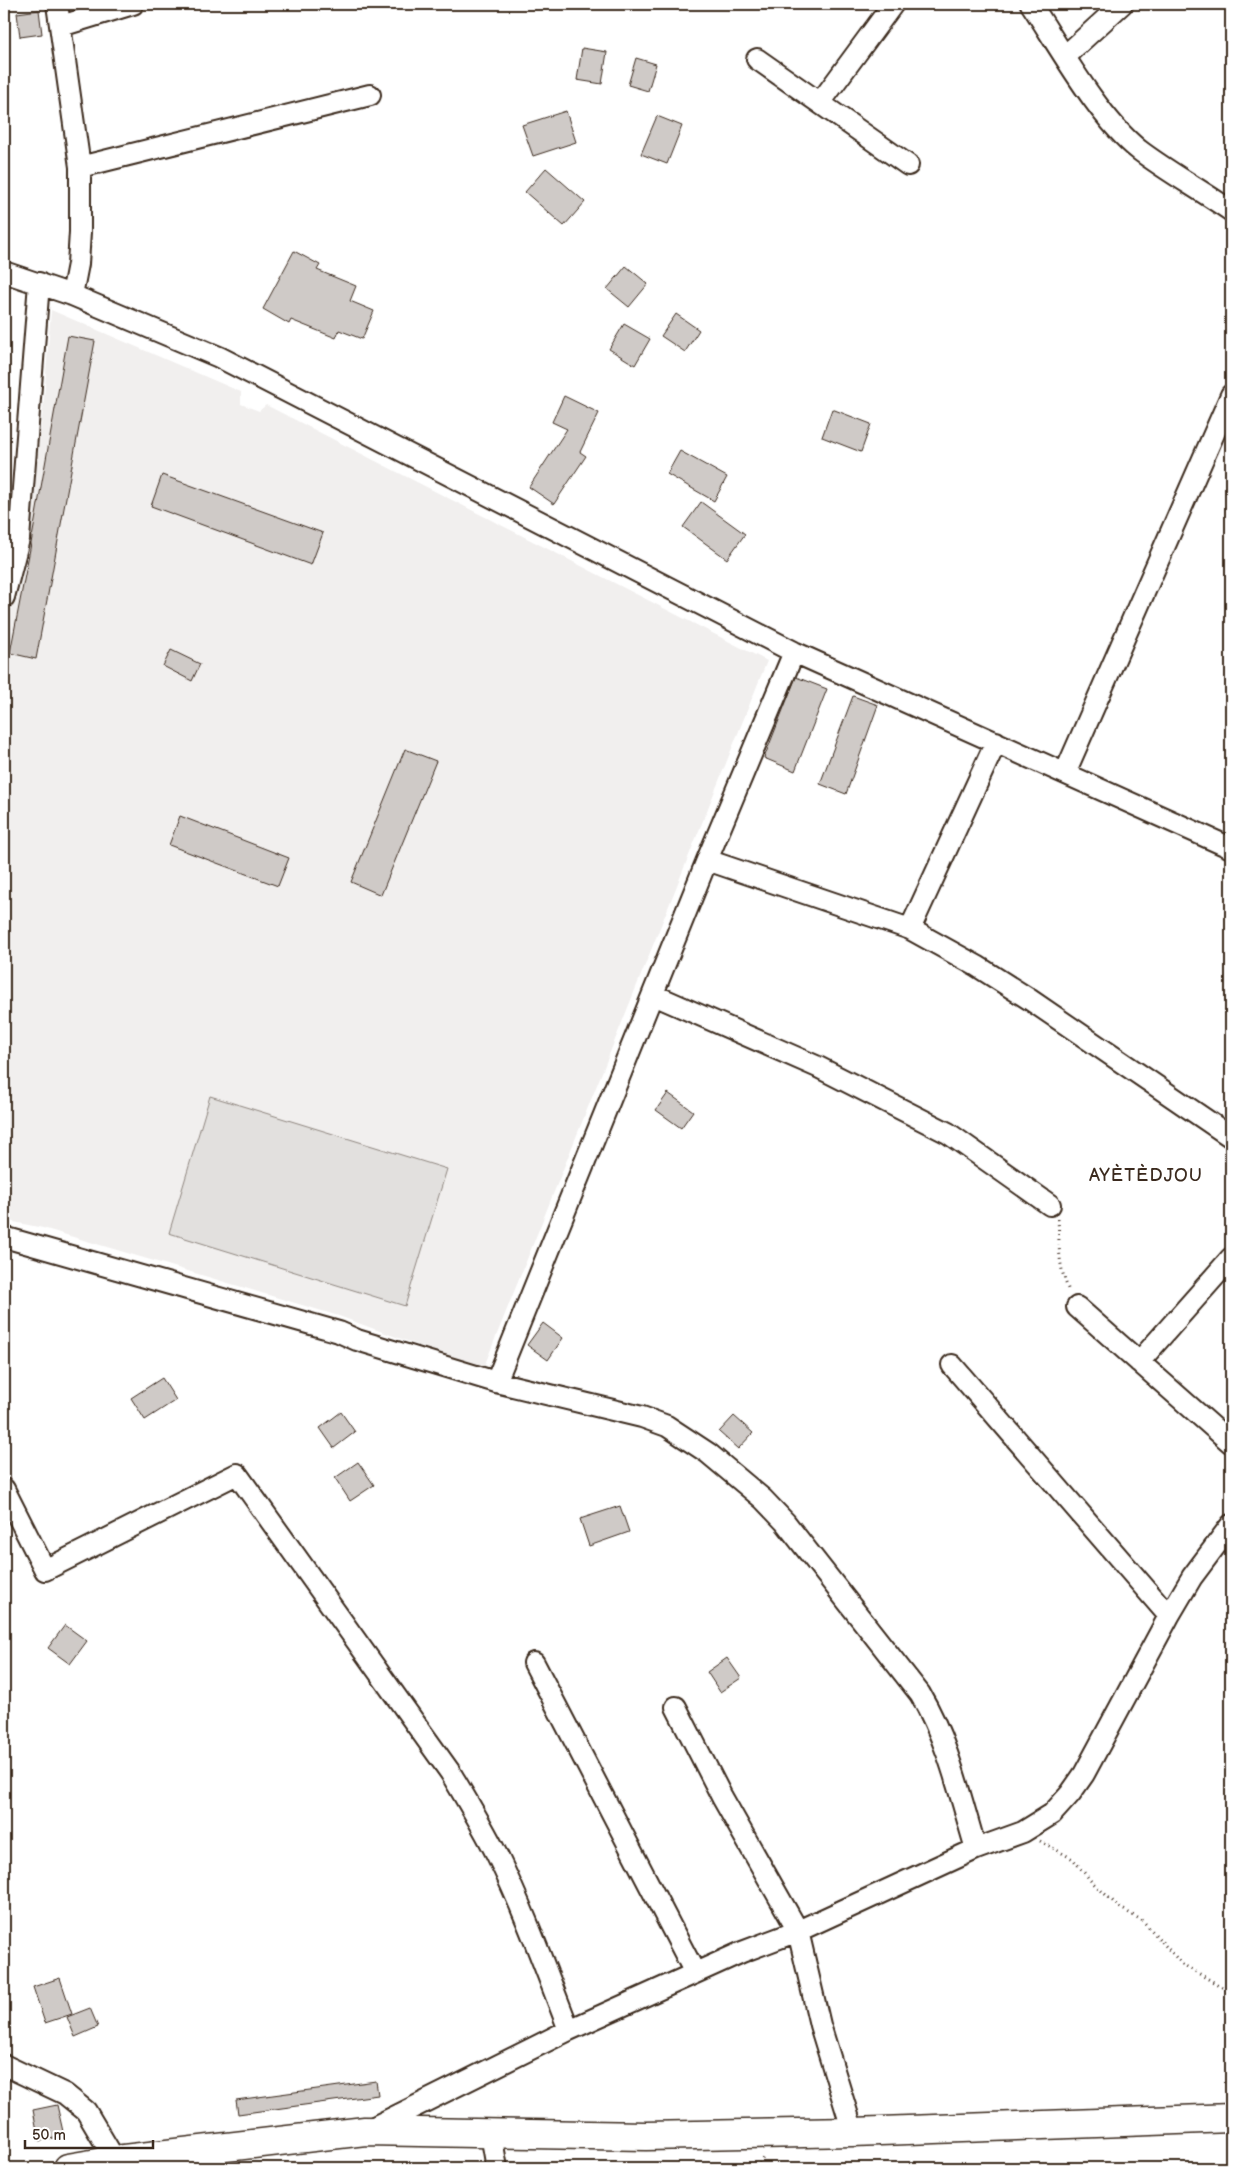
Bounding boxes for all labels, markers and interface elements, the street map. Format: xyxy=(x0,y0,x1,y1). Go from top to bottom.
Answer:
district label: AYÈTÈDJOU xyxy=(1089,1163,1203,1186)
scale bar xyxy=(25,2117,152,2149)
text: 50 m xyxy=(32,2126,66,2145)

